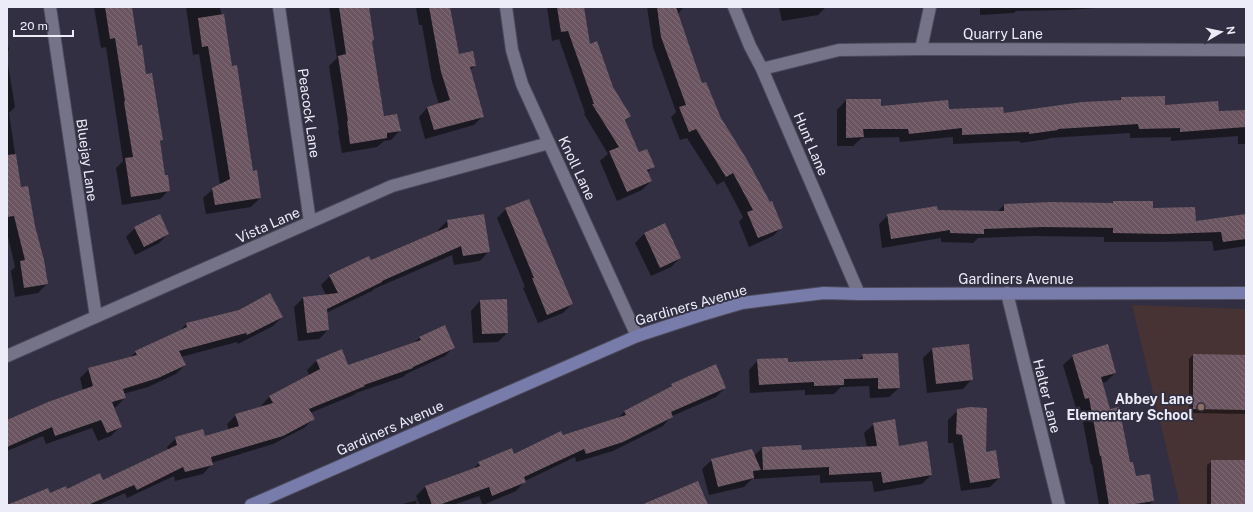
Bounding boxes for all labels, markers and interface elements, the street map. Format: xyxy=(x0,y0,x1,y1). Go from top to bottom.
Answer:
scale bar xyxy=(14,12,73,38)
north arrow xyxy=(1201,12,1241,52)
text: 20 m xyxy=(20,19,48,33)
text: N xyxy=(1224,25,1237,36)
street label: Quarry Lane xyxy=(963,26,1043,42)
street label: Peacock Lane xyxy=(295,67,323,159)
street label: Hunt Lane xyxy=(791,110,832,178)
street label: Bluejay Lane xyxy=(73,118,101,202)
street label: Knoll Lane xyxy=(555,133,599,203)
street label: Vista Lane xyxy=(234,204,302,246)
street label: Gardiners Avenue xyxy=(958,271,1074,287)
street label: Gardiners Avenue xyxy=(633,281,749,329)
street label: Halter Lane xyxy=(1030,357,1064,435)
place label: Abbey Lane Elementary School xyxy=(1066,391,1193,423)
street label: Gardiners Avenue xyxy=(334,397,446,459)
marker: Abbey Lane Elementary School xyxy=(1196,402,1206,412)

